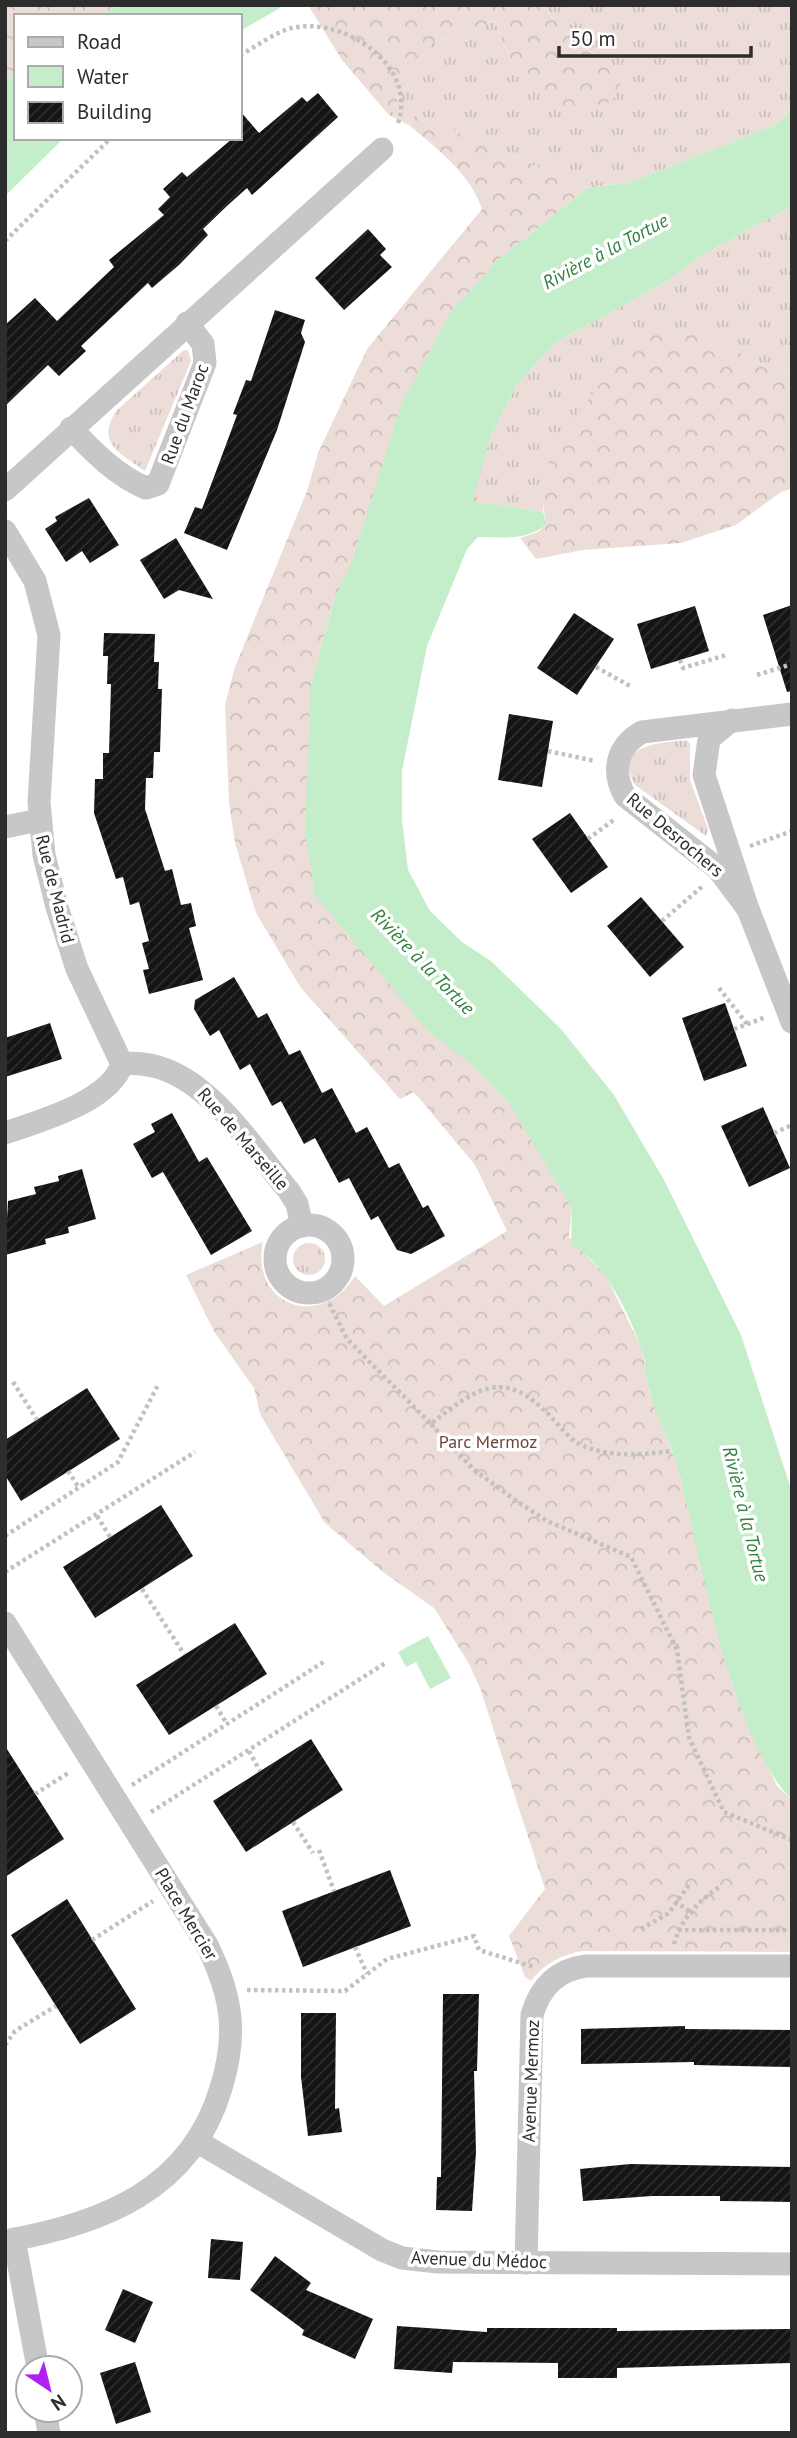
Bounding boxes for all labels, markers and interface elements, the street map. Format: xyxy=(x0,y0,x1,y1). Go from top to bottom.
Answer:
legend xyxy=(14,14,242,140)
scale bar xyxy=(559,14,752,58)
text: 50 m xyxy=(570,25,616,52)
text: Road xyxy=(77,28,121,55)
text: Water xyxy=(77,63,129,90)
text: Building xyxy=(77,98,152,125)
water label: Rivière à la Tortue xyxy=(538,208,672,294)
street label: Rue du Maroc xyxy=(156,360,213,467)
street label: Rue Desrochers xyxy=(622,787,728,882)
street label: Rue de Madrid xyxy=(31,832,80,946)
water label: Rivière à la Tortue xyxy=(366,903,480,1019)
street label: Rue de Marseille xyxy=(193,1083,294,1195)
park label: Parc Mermoz xyxy=(439,1430,537,1453)
water label: Rivière à la Tortue xyxy=(718,1444,775,1585)
street label: Place Mercier xyxy=(150,1863,223,1964)
street label: Avenue Mermoz xyxy=(517,2019,544,2143)
street label: Avenue du Médoc xyxy=(411,2246,547,2273)
north arrow xyxy=(14,2354,84,2424)
text: N xyxy=(47,2390,71,2416)

